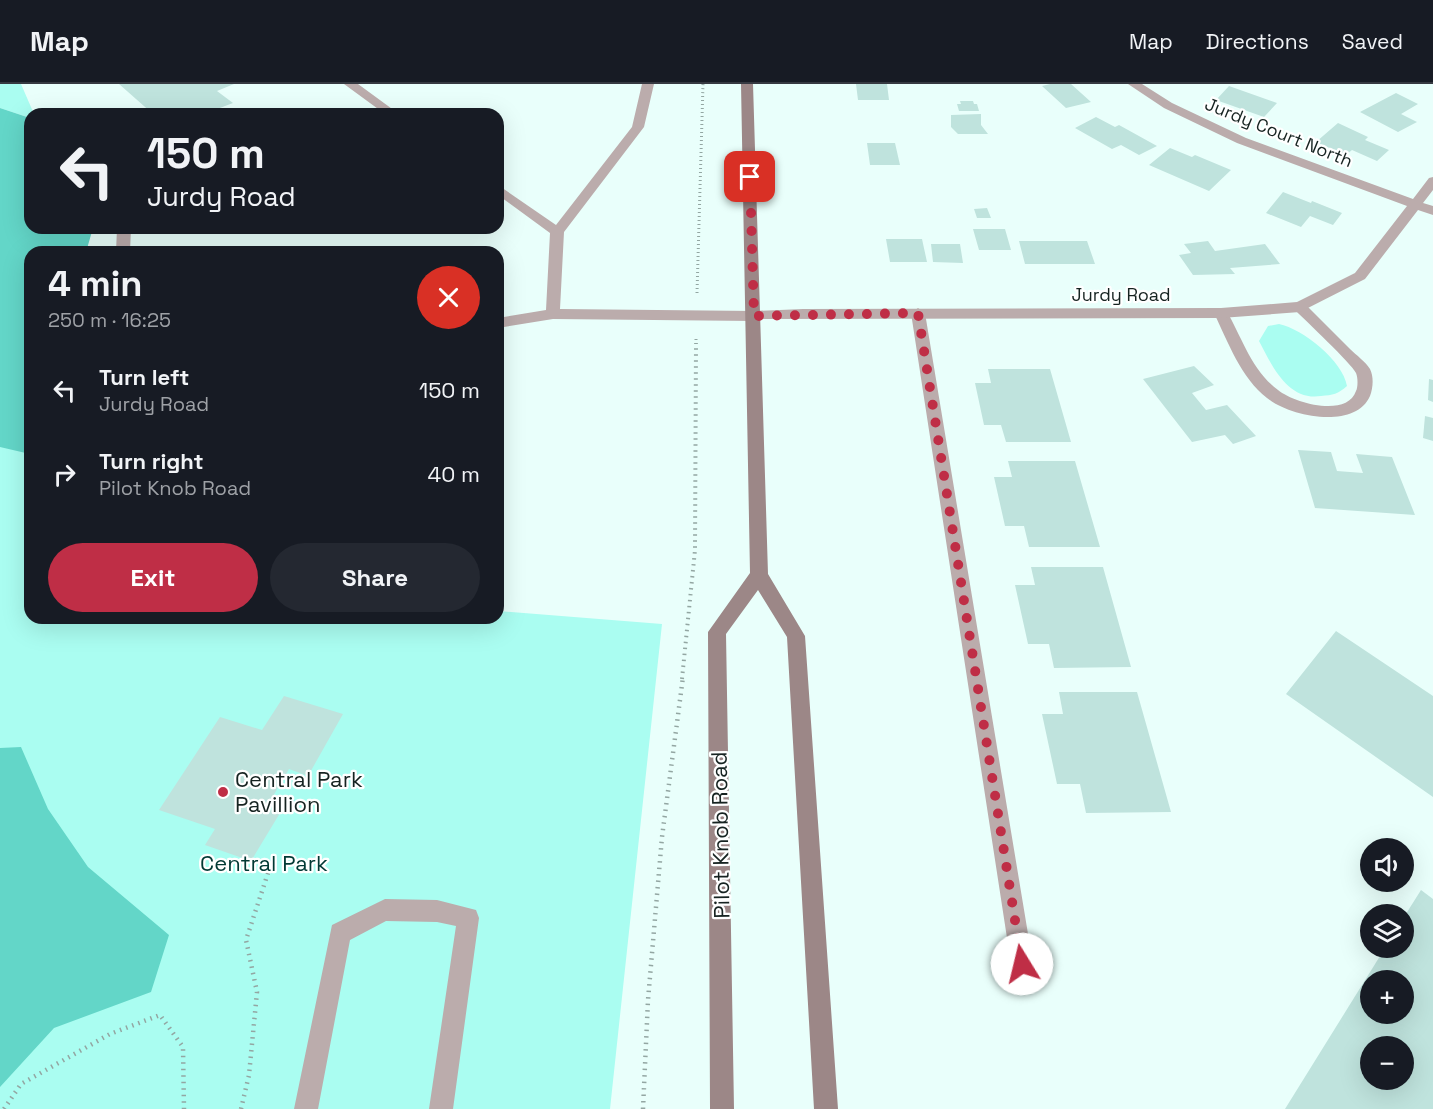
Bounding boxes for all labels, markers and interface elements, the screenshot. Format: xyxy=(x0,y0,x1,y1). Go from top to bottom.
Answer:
text: Map xyxy=(30,23,89,59)
text: Map xyxy=(1129,28,1173,55)
text: Directions xyxy=(1206,28,1309,55)
text: Saved xyxy=(1342,28,1403,55)
street label: Jurdy Court North xyxy=(1202,92,1356,172)
text: 150 m xyxy=(147,127,265,180)
icon: left xyxy=(48,132,126,210)
pin xyxy=(724,151,775,202)
icon: arrive xyxy=(733,160,766,193)
text: Jurdy Road xyxy=(147,179,296,214)
text: 4 min xyxy=(48,261,143,307)
button: close xyxy=(417,266,480,329)
street label: Jurdy Road xyxy=(1071,283,1171,306)
text: 250 m · 16:25 xyxy=(48,307,171,333)
text: Turn left xyxy=(99,363,189,391)
icon: left xyxy=(48,374,81,407)
text: 150 m xyxy=(419,376,480,404)
text: Jurdy Road xyxy=(99,391,209,417)
text: Turn right xyxy=(99,447,204,475)
icon: right xyxy=(48,458,81,491)
text: 40 m xyxy=(428,460,480,488)
text: Pilot Knob Road xyxy=(99,475,251,501)
button: Exit xyxy=(48,543,258,612)
button: Share xyxy=(270,543,480,612)
street label: Pilot Knob Road xyxy=(705,751,735,919)
place label: Central Park Pavillion xyxy=(235,765,363,818)
marker: Central Park Pavillion xyxy=(216,785,230,799)
map controls xyxy=(1360,838,1414,1090)
button: sound xyxy=(1360,838,1414,892)
park label: Central Park xyxy=(200,849,328,877)
button: layers xyxy=(1360,904,1414,958)
position arrow xyxy=(990,932,1054,996)
button: + xyxy=(1360,970,1414,1024)
button: − xyxy=(1360,1036,1414,1090)

